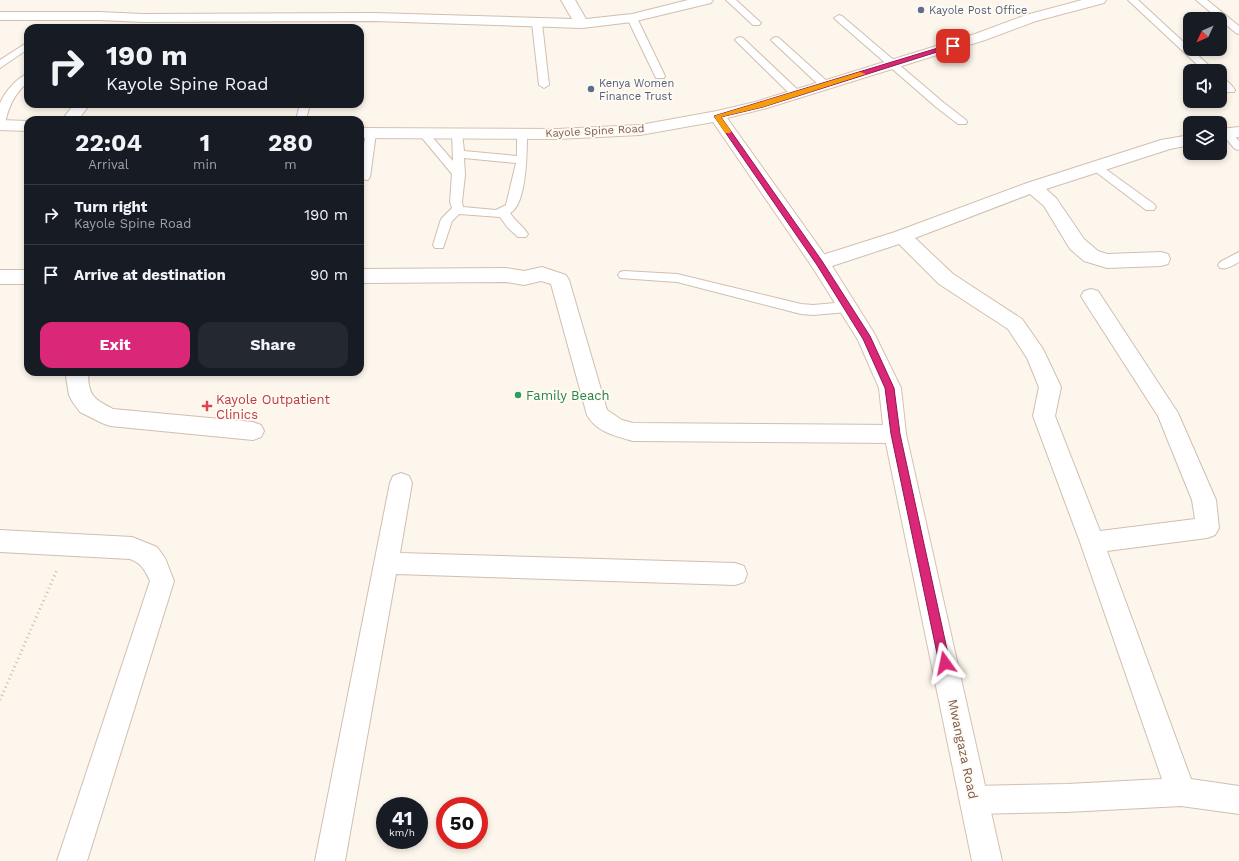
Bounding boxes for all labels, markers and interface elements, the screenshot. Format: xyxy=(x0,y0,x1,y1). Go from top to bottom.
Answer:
place label: Kayole Post Office xyxy=(929,4,1027,17)
marker: Kayole Post Office xyxy=(916,5,926,15)
north arrow xyxy=(1183,12,1227,56)
map controls xyxy=(1183,12,1227,160)
pin xyxy=(936,29,970,63)
icon: arrive xyxy=(942,35,964,57)
text: 190 m xyxy=(106,39,188,72)
icon: right xyxy=(40,40,92,92)
button: sound xyxy=(1183,64,1227,108)
text: Kayole Spine Road xyxy=(106,73,268,94)
place label: Kenya Women Finance Trust xyxy=(599,77,674,103)
marker: Kenya Women Finance Trust xyxy=(586,84,596,94)
button: layers xyxy=(1183,116,1227,160)
street label: Kayole Spine Road xyxy=(545,122,645,140)
text: 22:04 xyxy=(75,129,142,157)
text: 1 xyxy=(200,129,210,157)
text: 280 xyxy=(268,129,313,157)
text: Arrival xyxy=(88,157,129,172)
text: min xyxy=(193,157,217,172)
text: m xyxy=(284,157,297,172)
text: Turn right xyxy=(74,198,147,216)
icon: right xyxy=(40,204,62,226)
text: 190 m xyxy=(304,206,348,224)
text: Kayole Spine Road xyxy=(74,216,191,231)
icon: arrive xyxy=(40,264,62,286)
text: Arrive at destination xyxy=(74,266,226,284)
text: 90 m xyxy=(310,266,348,284)
button: Exit xyxy=(40,322,190,368)
button: Share xyxy=(198,322,348,368)
place label: Family Beach xyxy=(526,388,610,403)
marker: Family Beach xyxy=(513,390,523,400)
place label: Kayole Outpatient Clinics xyxy=(216,392,331,422)
marker: Kayole Outpatient Clinics xyxy=(201,400,213,412)
position arrow xyxy=(924,642,966,684)
street label: Mwangaza Road xyxy=(945,698,981,800)
speed limit sign: 50 xyxy=(436,797,488,849)
text: 41 xyxy=(391,806,413,830)
text: km/h xyxy=(389,827,415,838)

